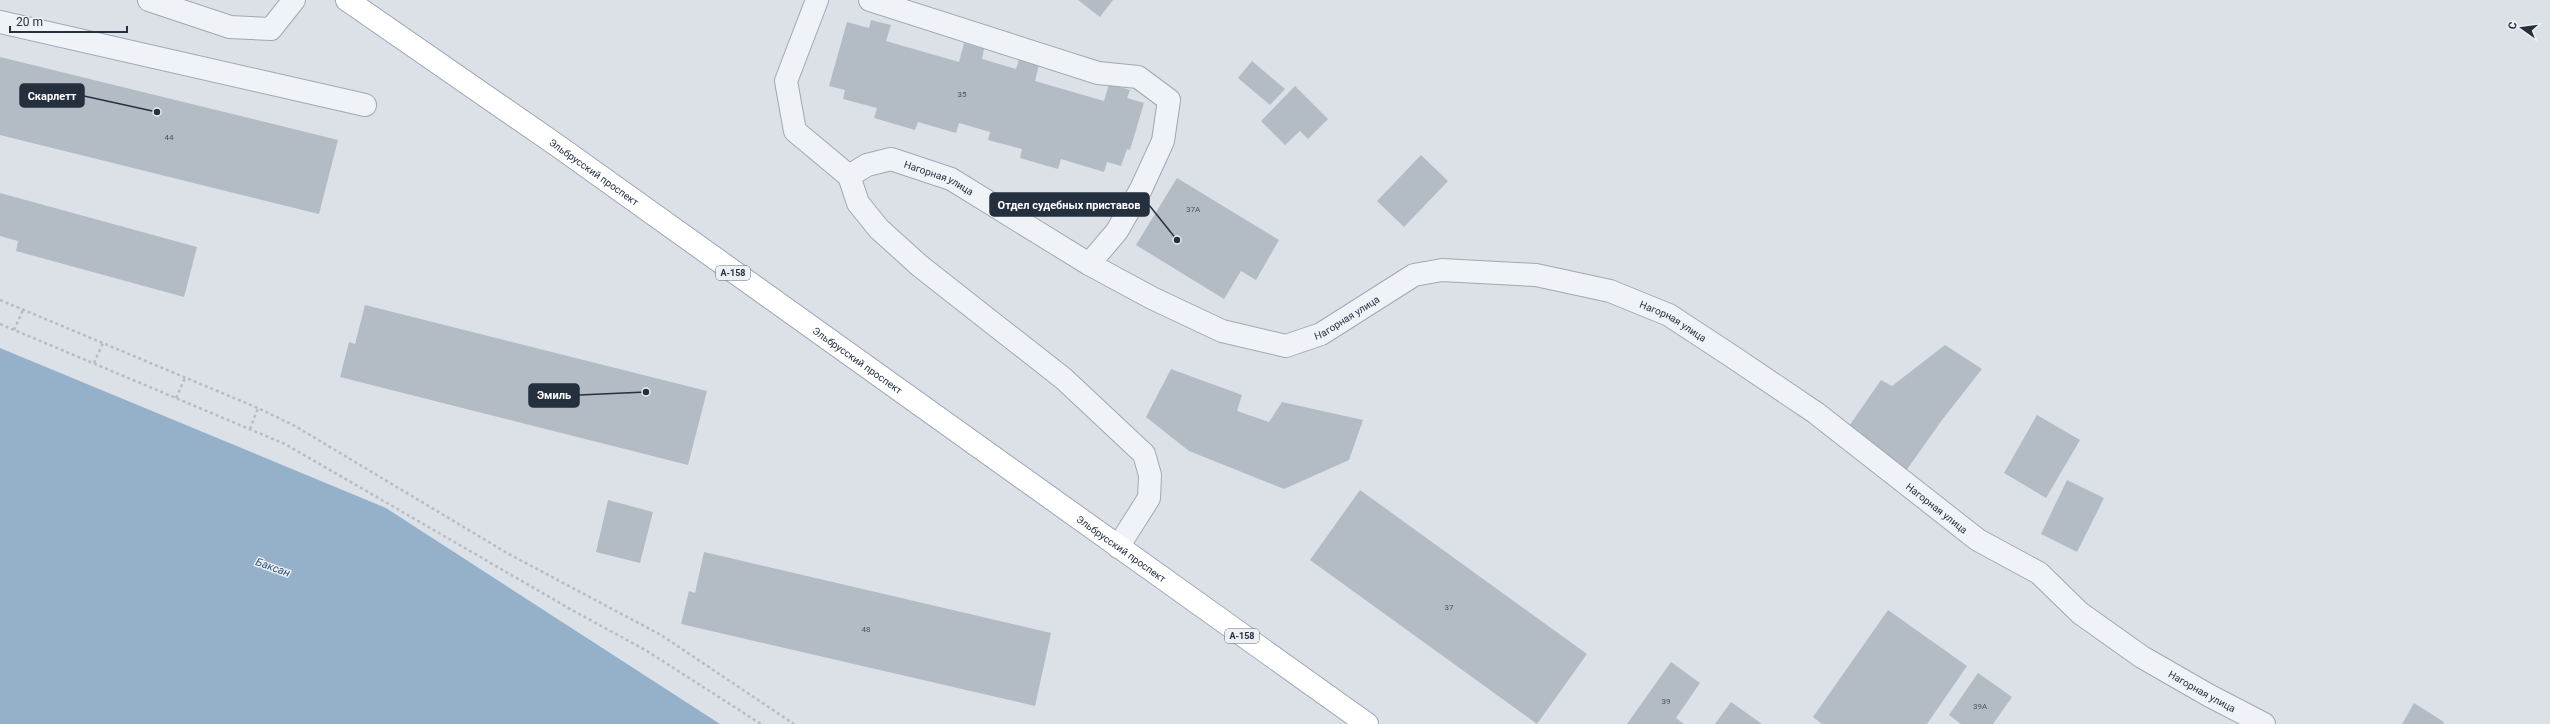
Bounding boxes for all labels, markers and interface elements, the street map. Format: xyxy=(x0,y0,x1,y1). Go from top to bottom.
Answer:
scale bar xyxy=(10,8,127,34)
north arrow xyxy=(2502,8,2542,48)
text: 20 m xyxy=(16,15,43,29)
text: С xyxy=(2506,21,2520,31)
callout: Скарлетт xyxy=(20,84,84,107)
text: Скарлетт xyxy=(28,90,77,103)
house number: 35 xyxy=(958,90,967,99)
house number: 44 xyxy=(165,133,174,142)
street label: Эльбрусский проспект xyxy=(547,137,641,208)
street label: Нагорная улица xyxy=(903,159,975,198)
callout: Отдел судебных приставов xyxy=(990,193,1149,216)
text: Отдел судебных приставов xyxy=(998,199,1140,212)
house number: 37А xyxy=(1186,205,1201,214)
road number: А-158 xyxy=(716,266,750,280)
street label: Нагорная улица xyxy=(1313,293,1382,342)
street label: Нагорная улица xyxy=(1638,299,1708,344)
street label: Эльбрусский проспект xyxy=(811,325,904,396)
callout: Эмиль xyxy=(529,384,579,407)
text: Эмиль xyxy=(537,389,571,402)
street label: Нагорная улица xyxy=(1904,481,1969,536)
street label: Эльбрусский проспект xyxy=(1074,513,1168,585)
water label: Баксан xyxy=(254,555,292,580)
house number: 37 xyxy=(1445,603,1454,612)
house number: 48 xyxy=(862,625,871,634)
road number: А-158 xyxy=(1225,629,1259,643)
street label: Нагорная улица xyxy=(2167,668,2237,714)
house number: 39 xyxy=(1662,697,1671,706)
house number: 39А xyxy=(1973,702,1988,711)

